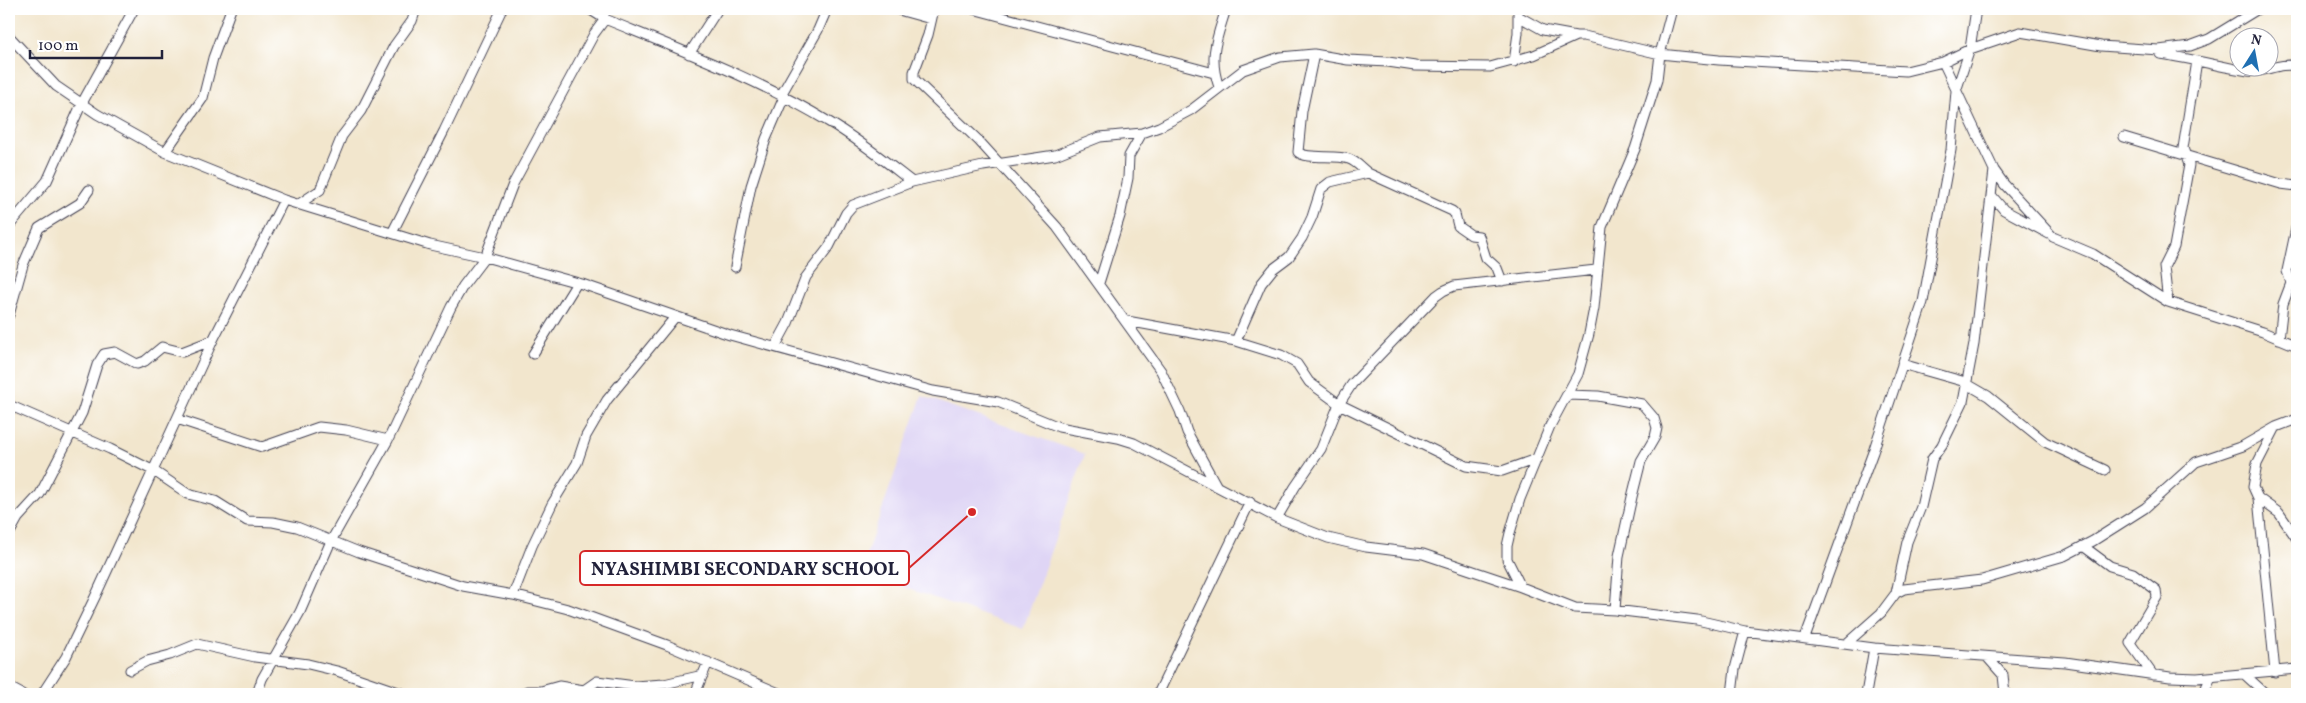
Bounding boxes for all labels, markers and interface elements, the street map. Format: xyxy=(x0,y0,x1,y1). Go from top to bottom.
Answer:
scale bar xyxy=(30,28,162,60)
north arrow xyxy=(2228,28,2278,78)
text: N xyxy=(2249,30,2263,51)
text: 100 m xyxy=(38,36,78,57)
callout: NYASHIMBI SECONDARY SCHOOL xyxy=(580,551,909,585)
text: NYASHIMBI SECONDARY SCHOOL xyxy=(591,557,900,583)

